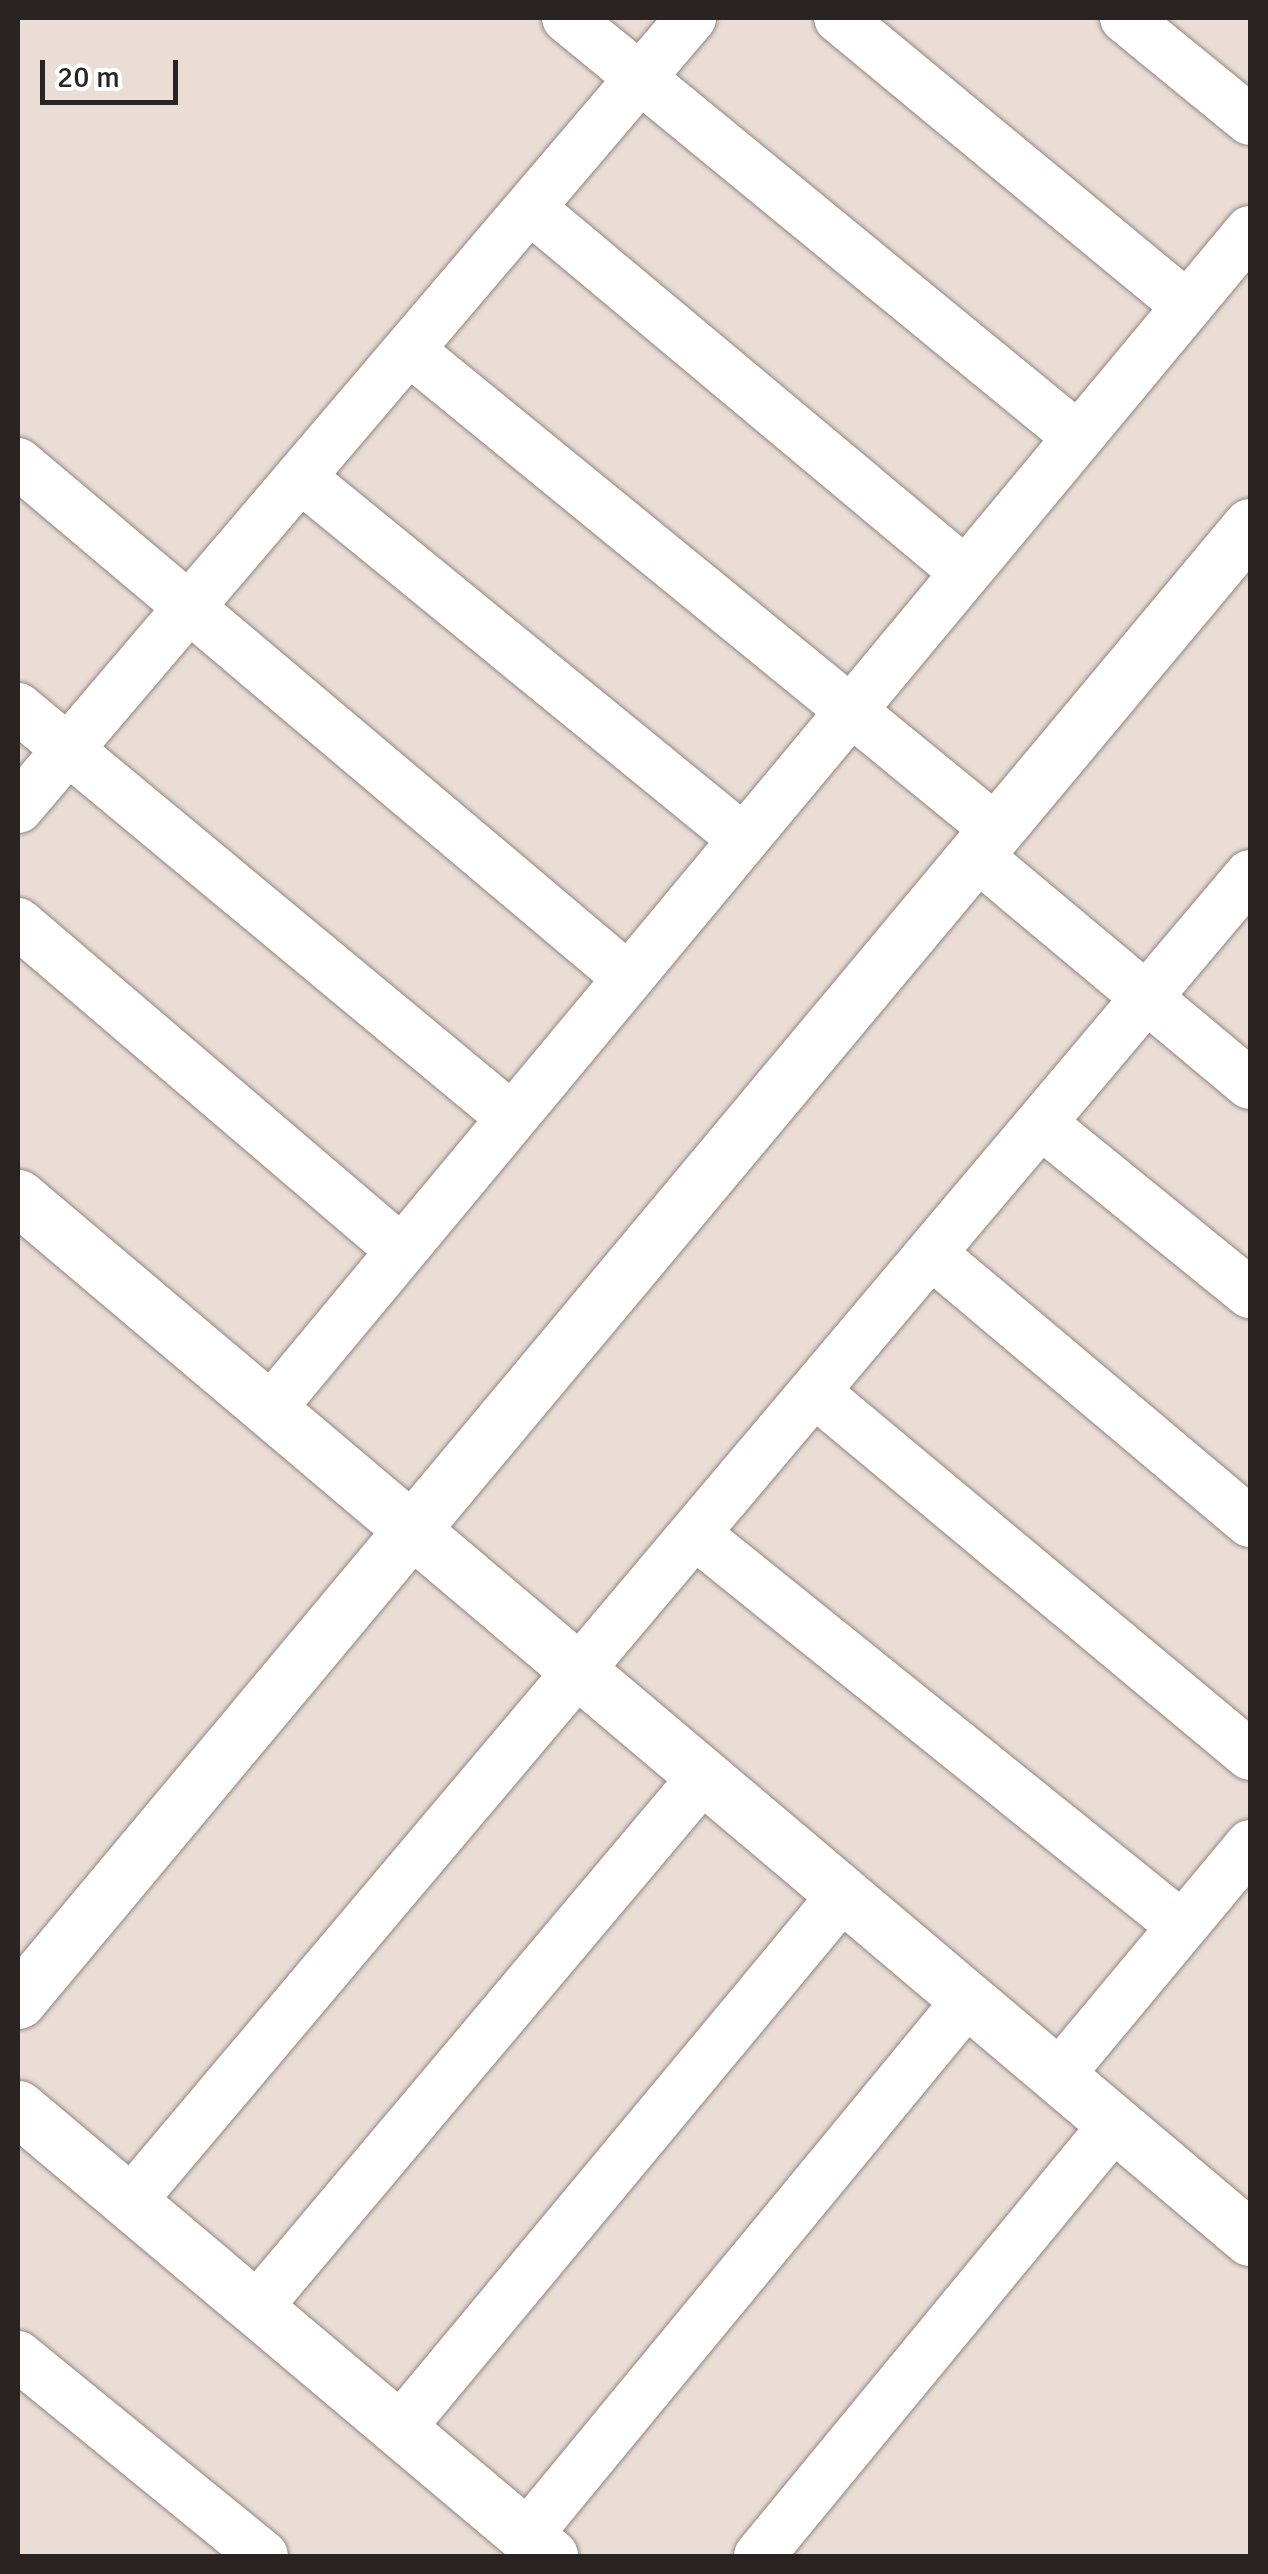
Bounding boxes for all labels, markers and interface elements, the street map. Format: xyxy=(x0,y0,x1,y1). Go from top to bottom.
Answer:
scale bar xyxy=(45,40,182,102)
text: 20 m xyxy=(57,59,120,96)

